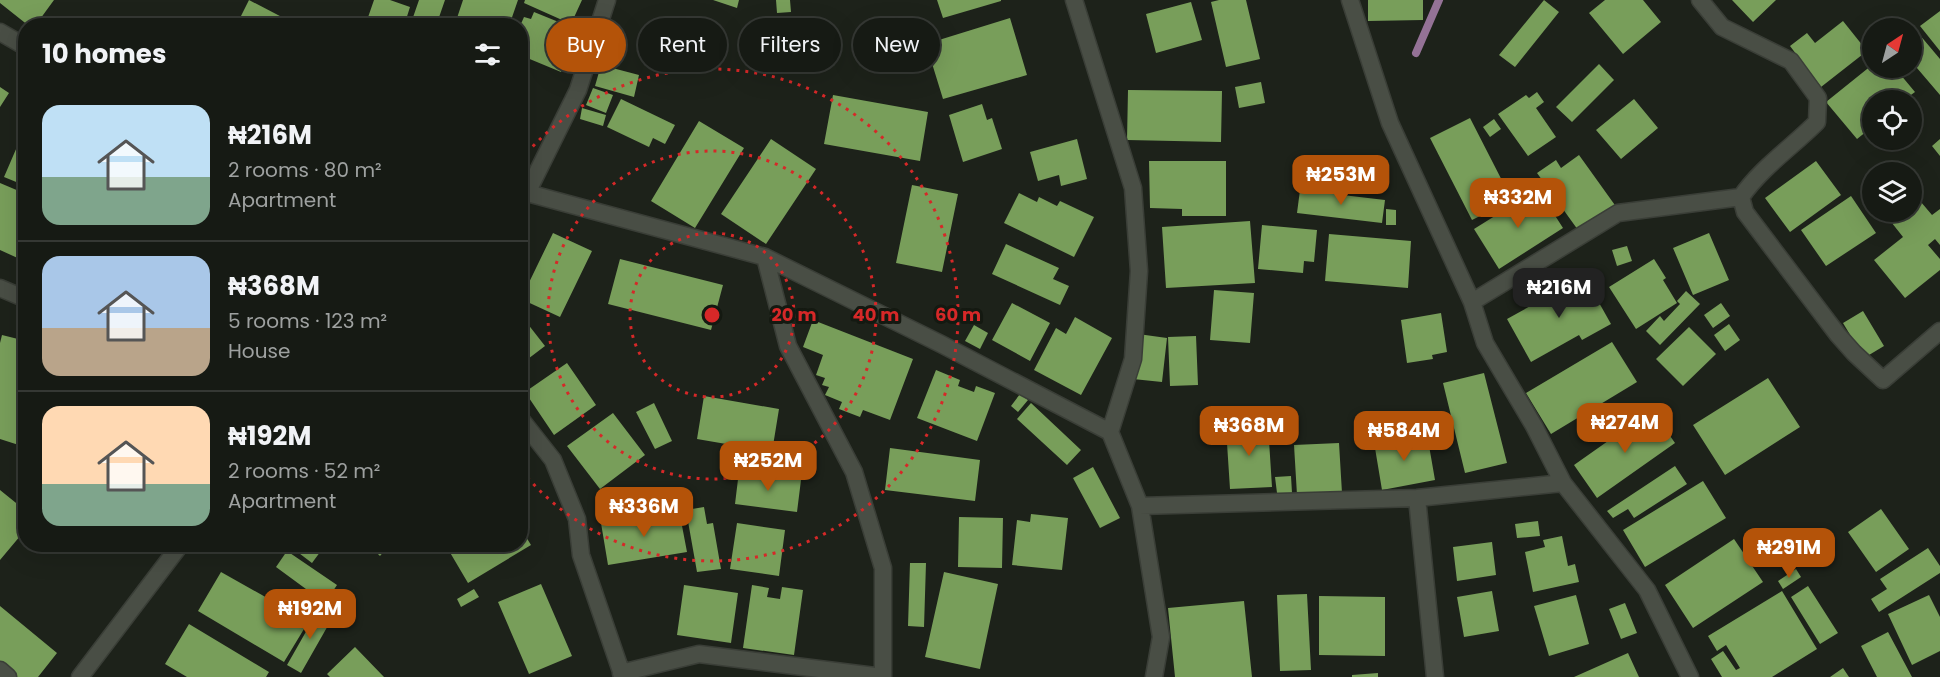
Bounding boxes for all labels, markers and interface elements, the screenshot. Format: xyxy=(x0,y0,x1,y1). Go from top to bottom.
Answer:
chip: Buy xyxy=(546,18,626,72)
chip: Rent xyxy=(638,18,727,72)
chip: Filters xyxy=(739,18,841,72)
chip: New xyxy=(853,18,940,72)
north arrow xyxy=(1862,18,1922,78)
map controls xyxy=(1862,18,1922,222)
text: 10 homes xyxy=(42,36,166,72)
icon: filters xyxy=(471,38,504,71)
button: locate xyxy=(1862,90,1922,150)
text: ₦216M xyxy=(228,117,312,153)
icon: home xyxy=(90,129,162,201)
pin: ₦253M xyxy=(1299,155,1383,206)
text: 2 rooms · 80 m² xyxy=(228,156,382,184)
text: ₦253M xyxy=(1306,160,1376,188)
button: layers xyxy=(1862,162,1922,222)
pin: ₦332M xyxy=(1476,178,1560,229)
text: ₦332M xyxy=(1484,183,1552,211)
text: Apartment xyxy=(228,186,336,214)
text: ₦368M xyxy=(228,268,320,304)
pin: ₦216M xyxy=(1517,268,1601,319)
text: ₦216M xyxy=(1527,273,1591,301)
icon: home xyxy=(90,280,162,352)
text: 20 m xyxy=(772,302,816,327)
text: 40 m xyxy=(853,302,899,327)
text: 60 m xyxy=(935,302,981,327)
centre of rings xyxy=(702,305,722,325)
text: 5 rooms · 123 m² xyxy=(228,307,387,335)
text: House xyxy=(228,337,290,365)
pin: ₦274M xyxy=(1583,403,1667,454)
pin: ₦368M xyxy=(1207,406,1291,457)
text: ₦274M xyxy=(1591,408,1659,436)
text: ₦368M xyxy=(1214,411,1284,439)
pin: ₦584M xyxy=(1362,411,1446,462)
text: ₦584M xyxy=(1368,416,1440,444)
text: ₦192M xyxy=(228,418,311,454)
icon: home xyxy=(90,430,162,502)
pin: ₦252M xyxy=(726,441,810,492)
text: ₦252M xyxy=(734,446,802,474)
text: 2 rooms · 52 m² xyxy=(228,457,380,485)
text: Apartment xyxy=(228,487,336,515)
pin: ₦336M xyxy=(602,487,686,538)
text: ₦336M xyxy=(609,492,679,520)
pin: ₦291M xyxy=(1747,528,1831,579)
text: ₦291M xyxy=(1757,533,1821,561)
pin: ₦192M xyxy=(268,589,352,640)
text: ₦192M xyxy=(278,594,342,622)

